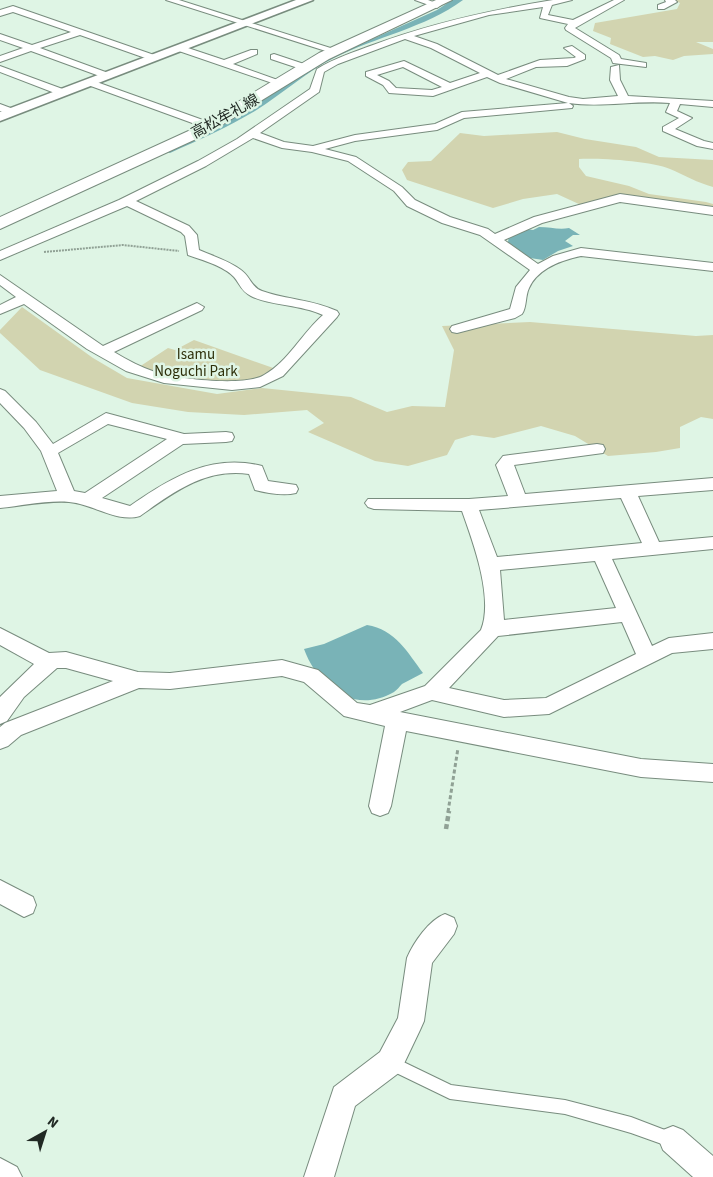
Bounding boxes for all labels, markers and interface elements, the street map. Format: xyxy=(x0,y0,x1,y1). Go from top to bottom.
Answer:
street label: 高松牟礼線 xyxy=(187,89,263,144)
park label: Isamu Noguchi Park xyxy=(154,344,238,382)
north arrow xyxy=(20,1107,70,1157)
text: N xyxy=(43,1112,62,1133)

